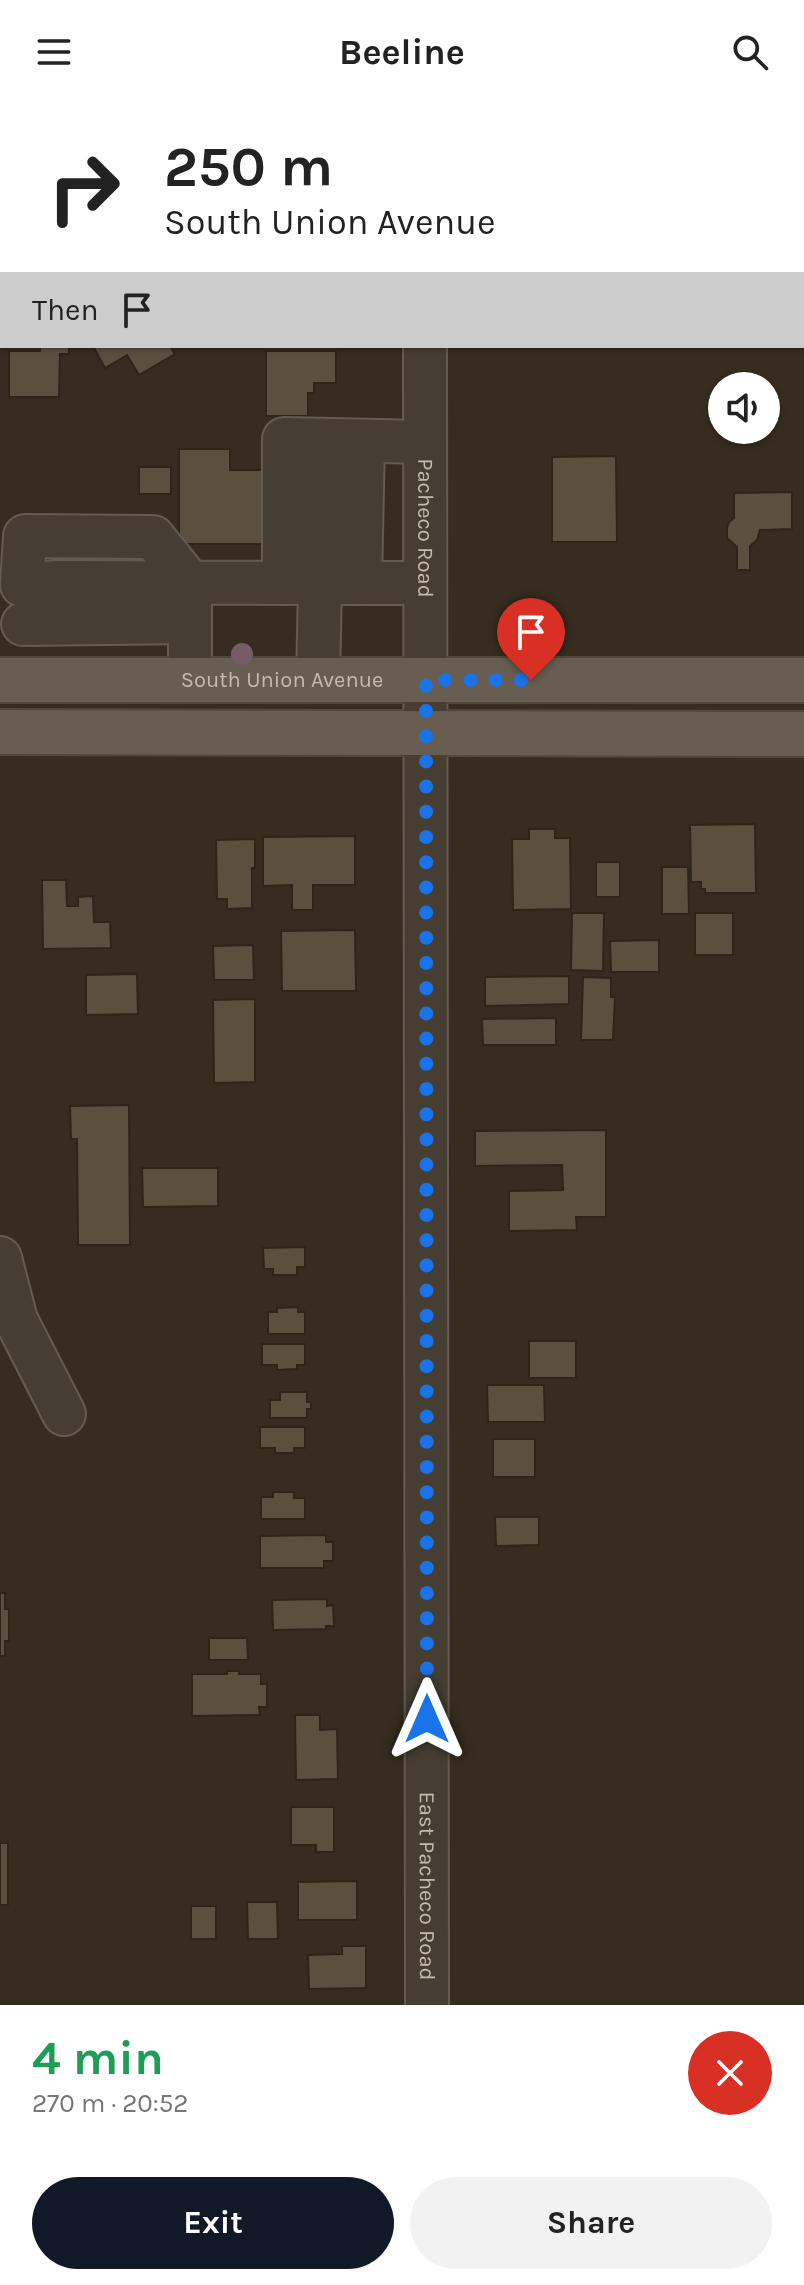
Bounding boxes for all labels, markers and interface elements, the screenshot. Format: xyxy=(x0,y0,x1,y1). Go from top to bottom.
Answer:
icon: menu xyxy=(32,30,76,74)
icon: search xyxy=(728,30,772,74)
text: Beeline xyxy=(339,31,465,73)
text: 250 m xyxy=(164,134,333,199)
icon: right xyxy=(32,136,136,240)
text: South Union Avenue xyxy=(164,201,495,243)
icon: arrive xyxy=(115,288,159,332)
text: Then xyxy=(32,292,99,328)
map controls xyxy=(708,372,780,444)
button: sound xyxy=(708,372,780,444)
street label: Pacheco Road xyxy=(412,458,438,598)
pin xyxy=(497,598,565,680)
icon: arrive xyxy=(509,610,553,654)
street label: South Union Avenue xyxy=(181,667,383,693)
position arrow xyxy=(385,1677,469,1761)
street label: East Pacheco Road xyxy=(414,1791,440,1981)
text: 4 min xyxy=(32,2030,164,2086)
button: close xyxy=(688,2031,772,2115)
text: 270 m · 20:52 xyxy=(32,2088,188,2119)
button: Exit xyxy=(32,2177,394,2269)
button: Share xyxy=(410,2177,772,2269)

